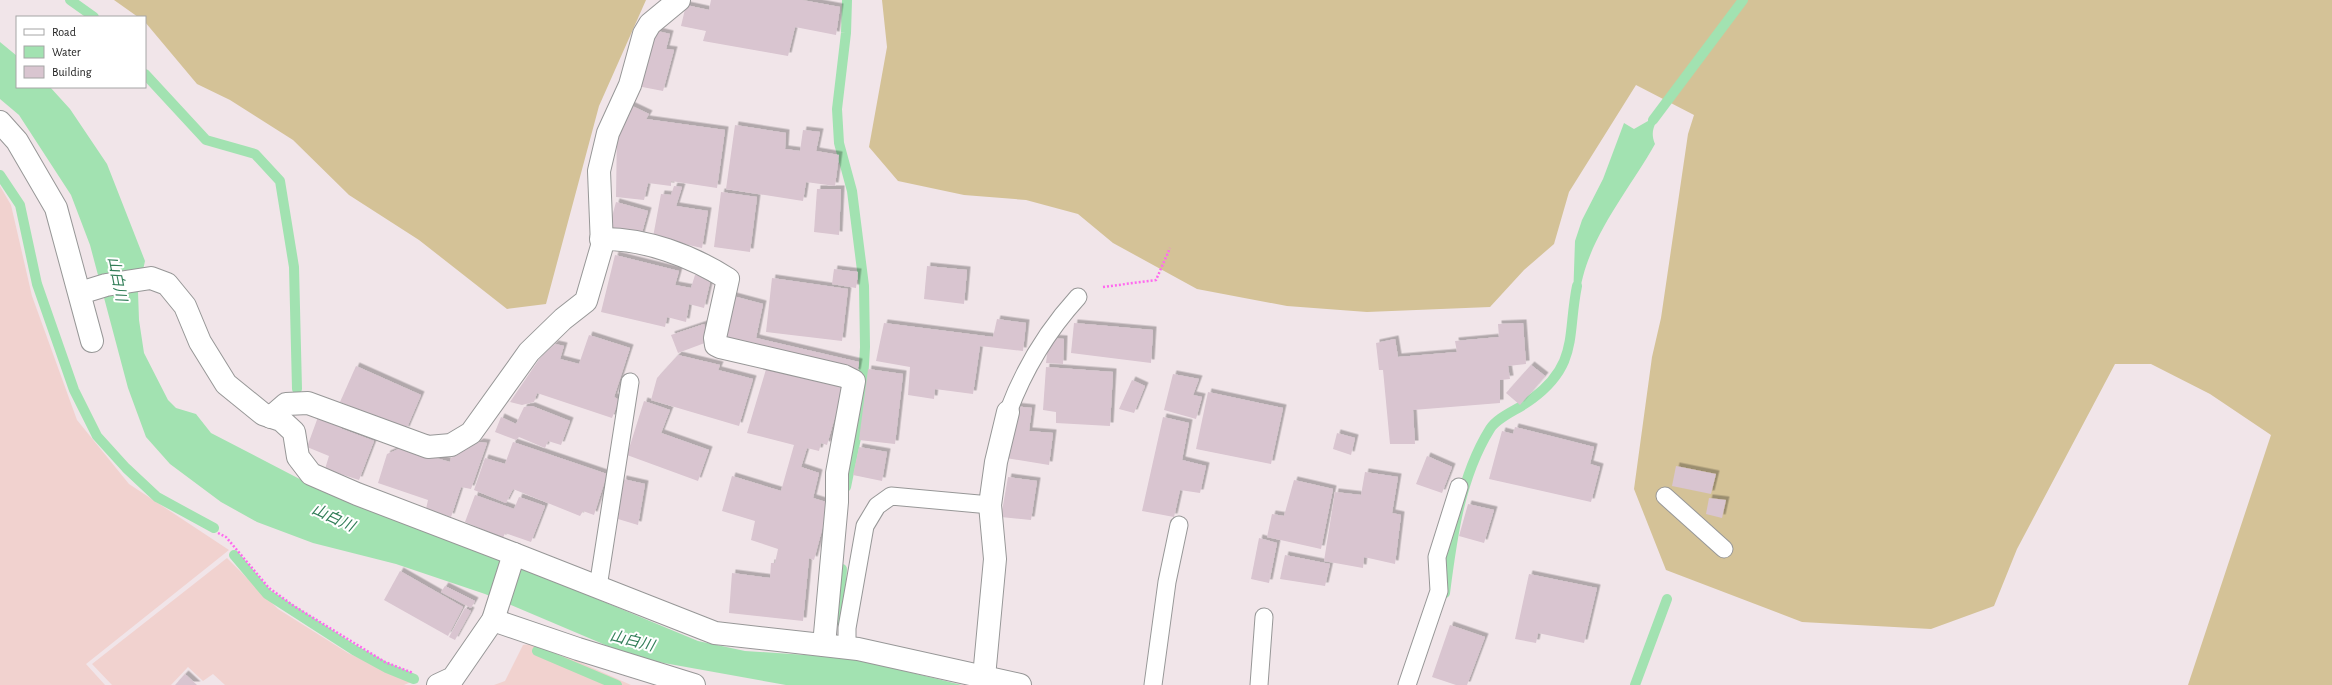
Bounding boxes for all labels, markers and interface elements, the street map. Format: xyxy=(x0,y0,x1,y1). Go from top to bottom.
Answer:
legend xyxy=(16,16,146,88)
text: Road xyxy=(52,26,76,38)
text: Water xyxy=(52,46,81,58)
text: Building xyxy=(52,66,92,78)
water label: 山白川 xyxy=(105,255,130,304)
water label: 山白川 xyxy=(309,501,359,535)
water label: 山白川 xyxy=(608,627,658,654)

